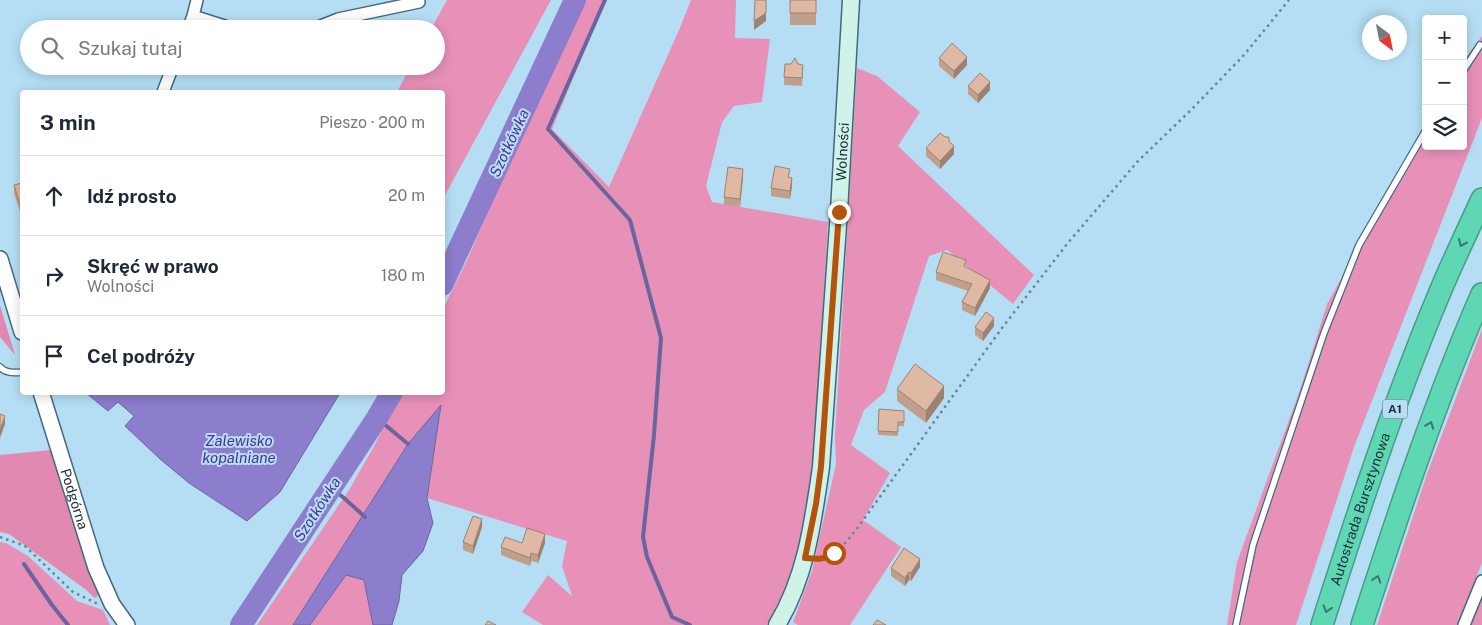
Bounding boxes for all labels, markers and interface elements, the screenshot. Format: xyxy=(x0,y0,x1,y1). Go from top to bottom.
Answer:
north arrow xyxy=(1362,15,1407,60)
map controls xyxy=(1422,15,1467,150)
button: + xyxy=(1422,15,1467,60)
search box xyxy=(20,20,445,75)
icon: search xyxy=(38,34,66,62)
text: Szukaj tutaj xyxy=(78,37,183,59)
button: − xyxy=(1422,60,1467,105)
button: layers xyxy=(1422,105,1467,150)
water label: Szotkówka xyxy=(486,106,532,180)
text: 3 min xyxy=(40,110,96,135)
text: Pieszo · 200 m xyxy=(319,113,425,132)
street label: Wolności xyxy=(833,122,852,182)
icon: ahead xyxy=(40,182,68,210)
text: Idź prosto xyxy=(87,185,177,207)
text: 20 m xyxy=(388,186,425,205)
route end xyxy=(828,201,851,224)
one-way arrow xyxy=(1458,238,1469,247)
text: Skręć w prawo xyxy=(87,255,219,277)
icon: right xyxy=(40,262,68,290)
text: 180 m xyxy=(381,266,425,285)
text: Wolności xyxy=(87,277,154,296)
icon: arrive xyxy=(40,342,68,370)
text: Cel podróży xyxy=(87,345,195,367)
road number: A1 xyxy=(1382,399,1408,418)
one-way arrow xyxy=(1424,421,1434,430)
street label: Autostrada Bursztynowa xyxy=(1327,430,1393,588)
water label: Zalewisko kopalniane xyxy=(202,432,276,466)
street label: Podgórna xyxy=(57,467,91,531)
water label: Szotkówka xyxy=(290,474,344,544)
route start xyxy=(823,542,846,565)
one-way arrow xyxy=(1371,575,1381,583)
one-way arrow xyxy=(1323,604,1333,612)

